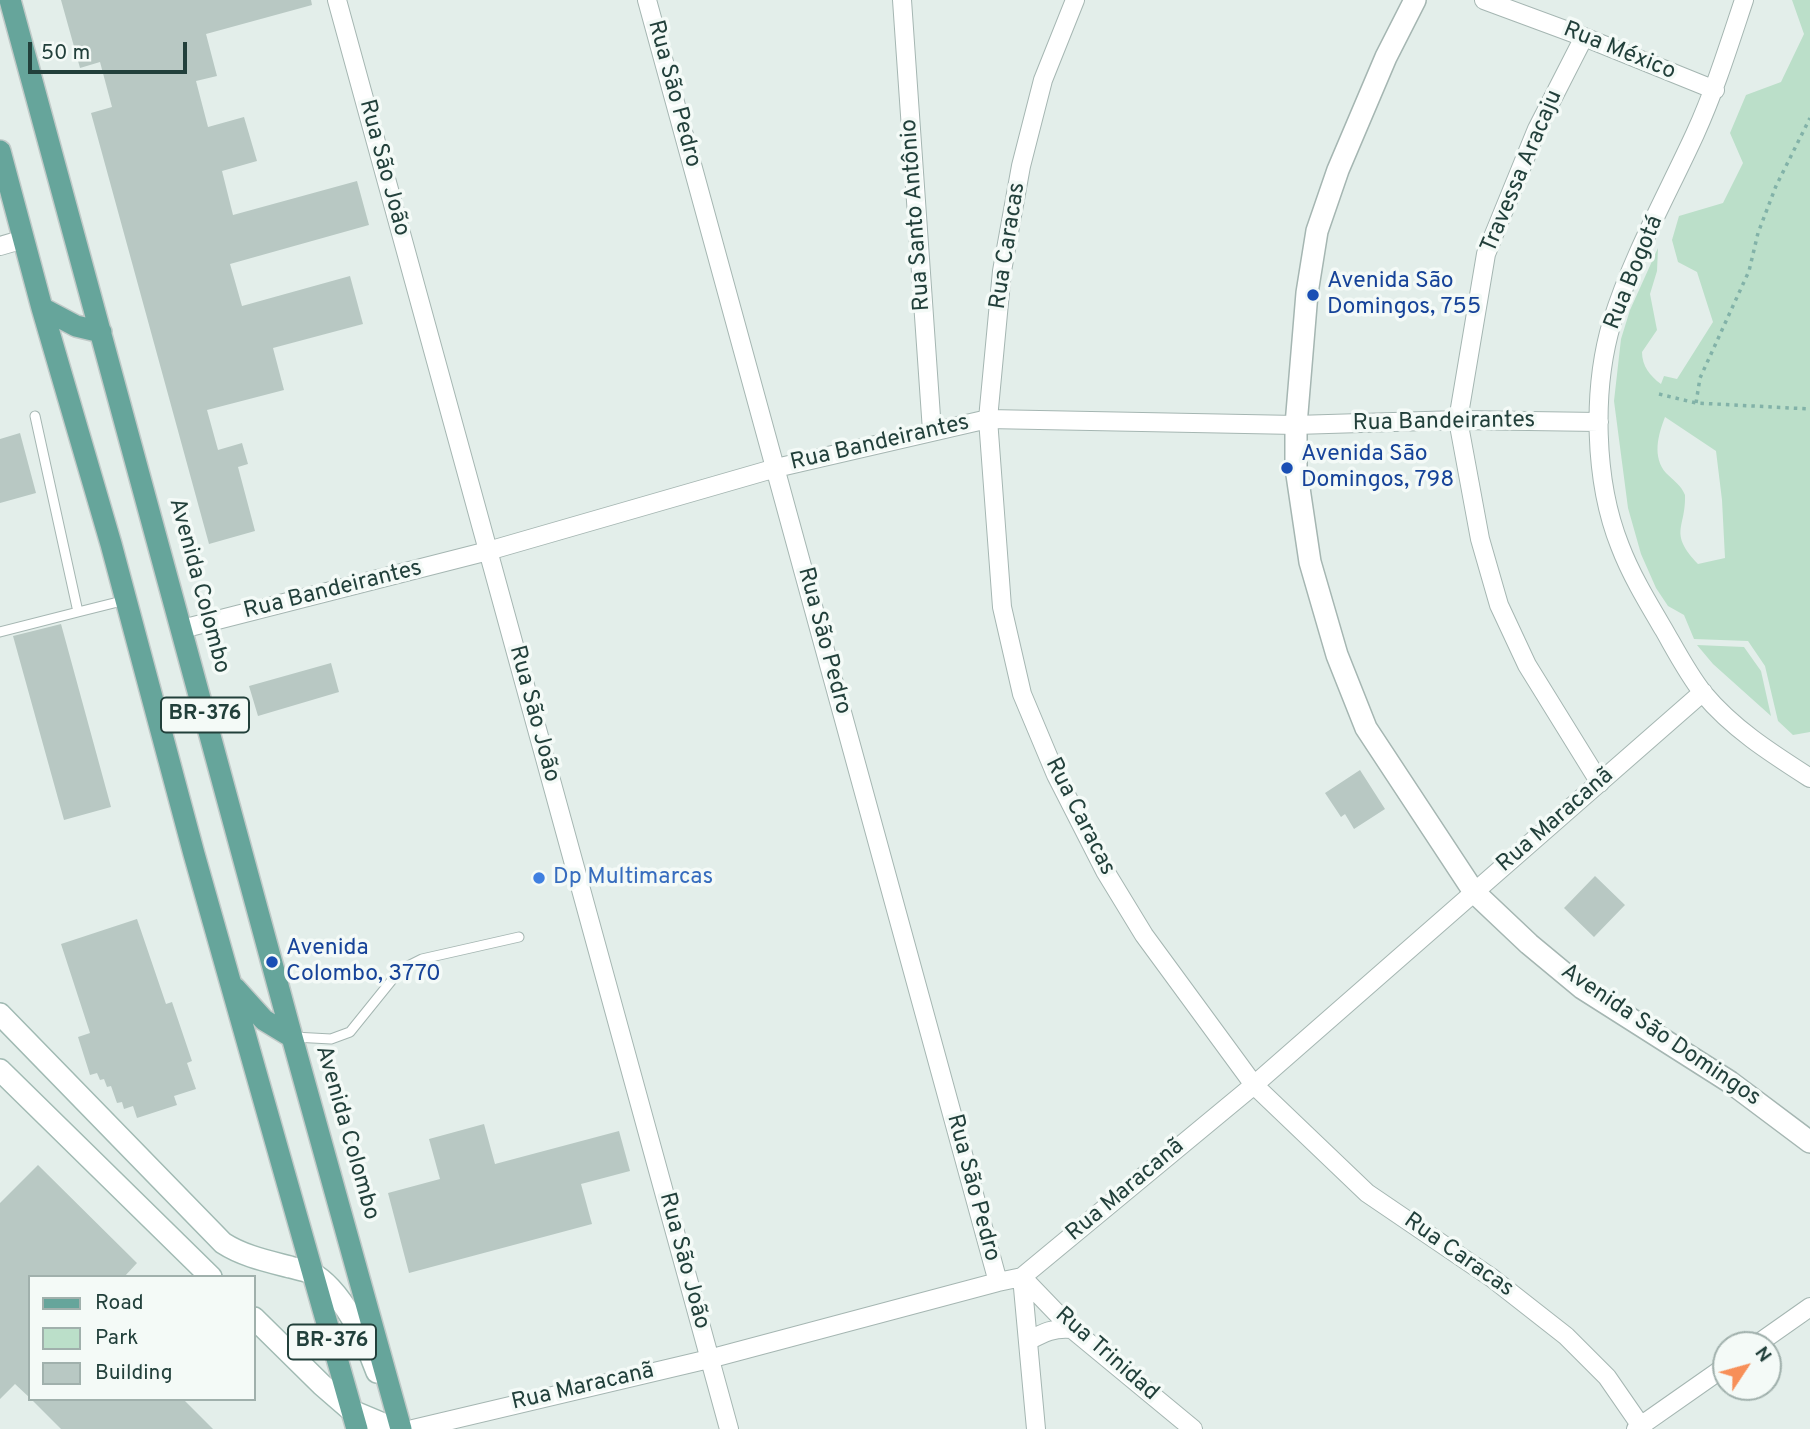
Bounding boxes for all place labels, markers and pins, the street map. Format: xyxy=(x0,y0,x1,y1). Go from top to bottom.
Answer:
place label: Avenida São Domingos, 755 xyxy=(1327,268,1481,322)
marker: Avenida São Domingos, 755 xyxy=(1305,287,1321,303)
place label: Avenida São Domingos, 798 xyxy=(1301,441,1454,495)
marker: Avenida São Domingos, 798 xyxy=(1279,460,1295,476)
place label: Dp Multimarcas xyxy=(553,864,713,892)
marker: Dp Multimarcas xyxy=(531,870,547,886)
place label: Avenida Colombo, 3770 xyxy=(286,935,441,989)
marker: Avenida Colombo, 3770 xyxy=(264,954,280,970)

